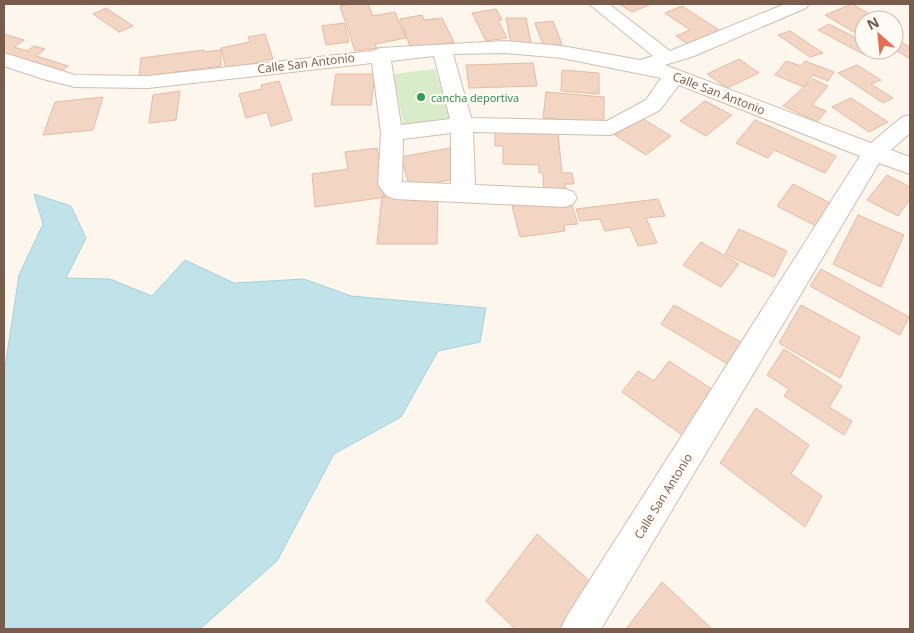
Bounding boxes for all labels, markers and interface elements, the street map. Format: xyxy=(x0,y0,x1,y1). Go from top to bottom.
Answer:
north arrow xyxy=(854,10,904,60)
text: N xyxy=(863,12,882,34)
street label: Calle San Antonio xyxy=(256,49,356,77)
street label: Calle San Antonio xyxy=(670,68,768,118)
place label: cancha deportiva xyxy=(431,90,519,105)
marker: cancha deportiva xyxy=(415,91,427,103)
street label: Calle San Antonio xyxy=(630,450,696,542)

